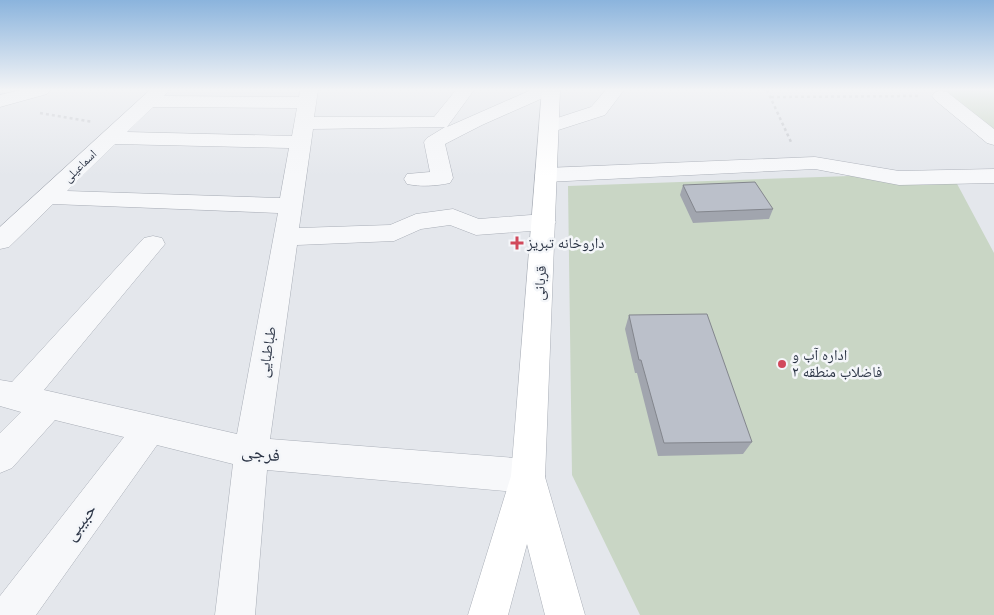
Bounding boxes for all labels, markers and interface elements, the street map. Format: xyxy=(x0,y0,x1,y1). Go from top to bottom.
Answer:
street label: اسماعیلی xyxy=(61,147,100,185)
place label: داروخانه تبریز xyxy=(526,234,605,252)
marker: داروخانه تبریز xyxy=(511,237,523,249)
street label: قربانی xyxy=(530,265,551,301)
street label: طباطبایی xyxy=(254,325,281,379)
place label: اداره آب و فاضلاب منطقه ۲ xyxy=(792,346,882,381)
marker: اداره آب و فاضلاب منطقه ۲ xyxy=(776,358,788,370)
street label: فرجی xyxy=(240,439,282,467)
street label: حبیبی xyxy=(59,499,101,545)

